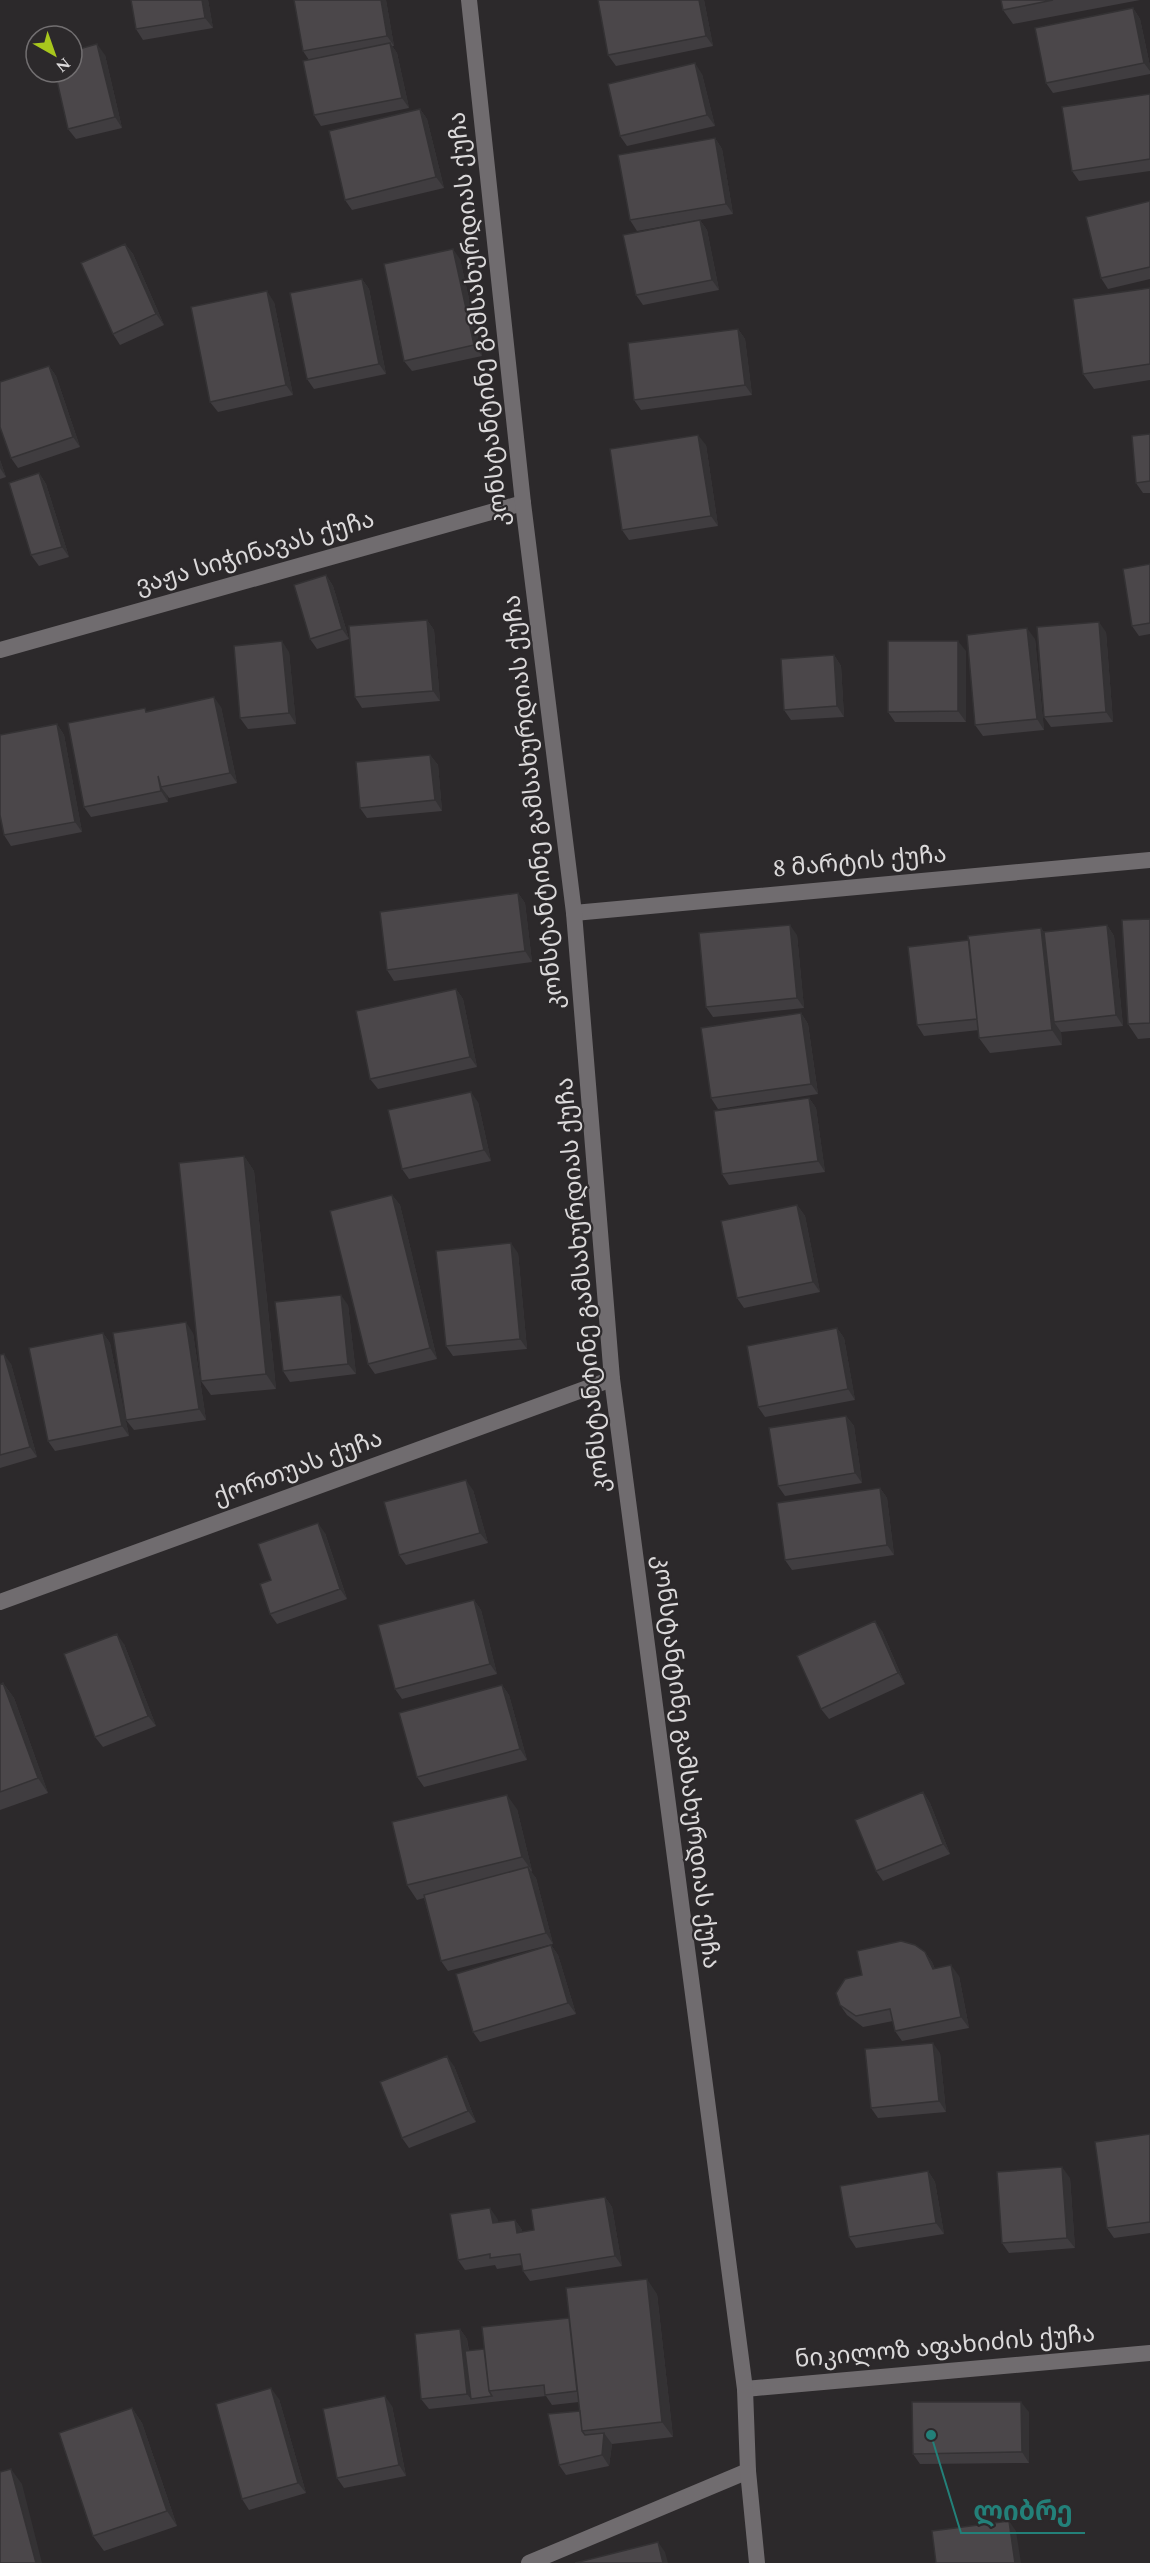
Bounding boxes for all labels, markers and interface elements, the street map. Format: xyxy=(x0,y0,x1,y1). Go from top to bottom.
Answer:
north arrow xyxy=(24,24,84,84)
text: N xyxy=(50,51,76,78)
street label: კონსტანტინე გამსახურდიას ქუჩა xyxy=(439,110,519,528)
street label: ვაჟა სიჭინავას ქუჩა xyxy=(131,502,379,604)
street label: კონსტანტინე გამსახურდიას ქუჩა xyxy=(494,593,574,1011)
street label: 8 მარტის ქუჩა xyxy=(772,836,948,888)
street label: კონსტანტინე გამსახურდიას ქუჩა xyxy=(547,1076,619,1494)
street label: ქორთუას ქუჩა xyxy=(208,1421,388,1515)
street label: კონსტანტინე გამსახურდიას ქუჩა xyxy=(643,1553,729,1971)
street label: ნიკილოზ აფახიძის ქუჩა xyxy=(793,2316,1097,2378)
callout: ლიბრე xyxy=(961,2489,1085,2533)
text: ლიბრე xyxy=(973,2492,1073,2532)

